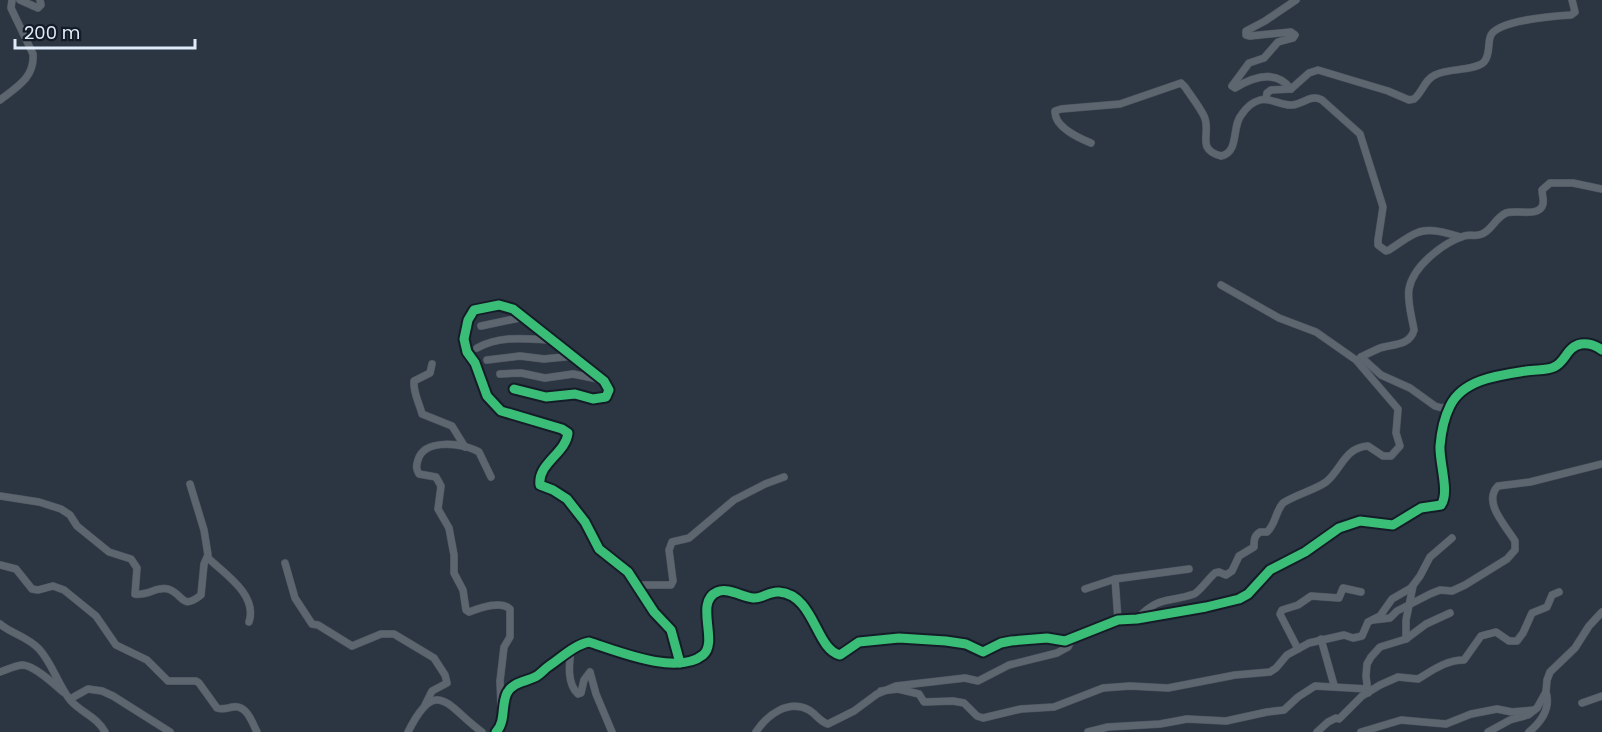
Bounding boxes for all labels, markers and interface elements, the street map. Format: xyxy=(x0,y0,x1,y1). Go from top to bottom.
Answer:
scale bar xyxy=(15,12,195,50)
text: 200 m xyxy=(24,20,80,45)

